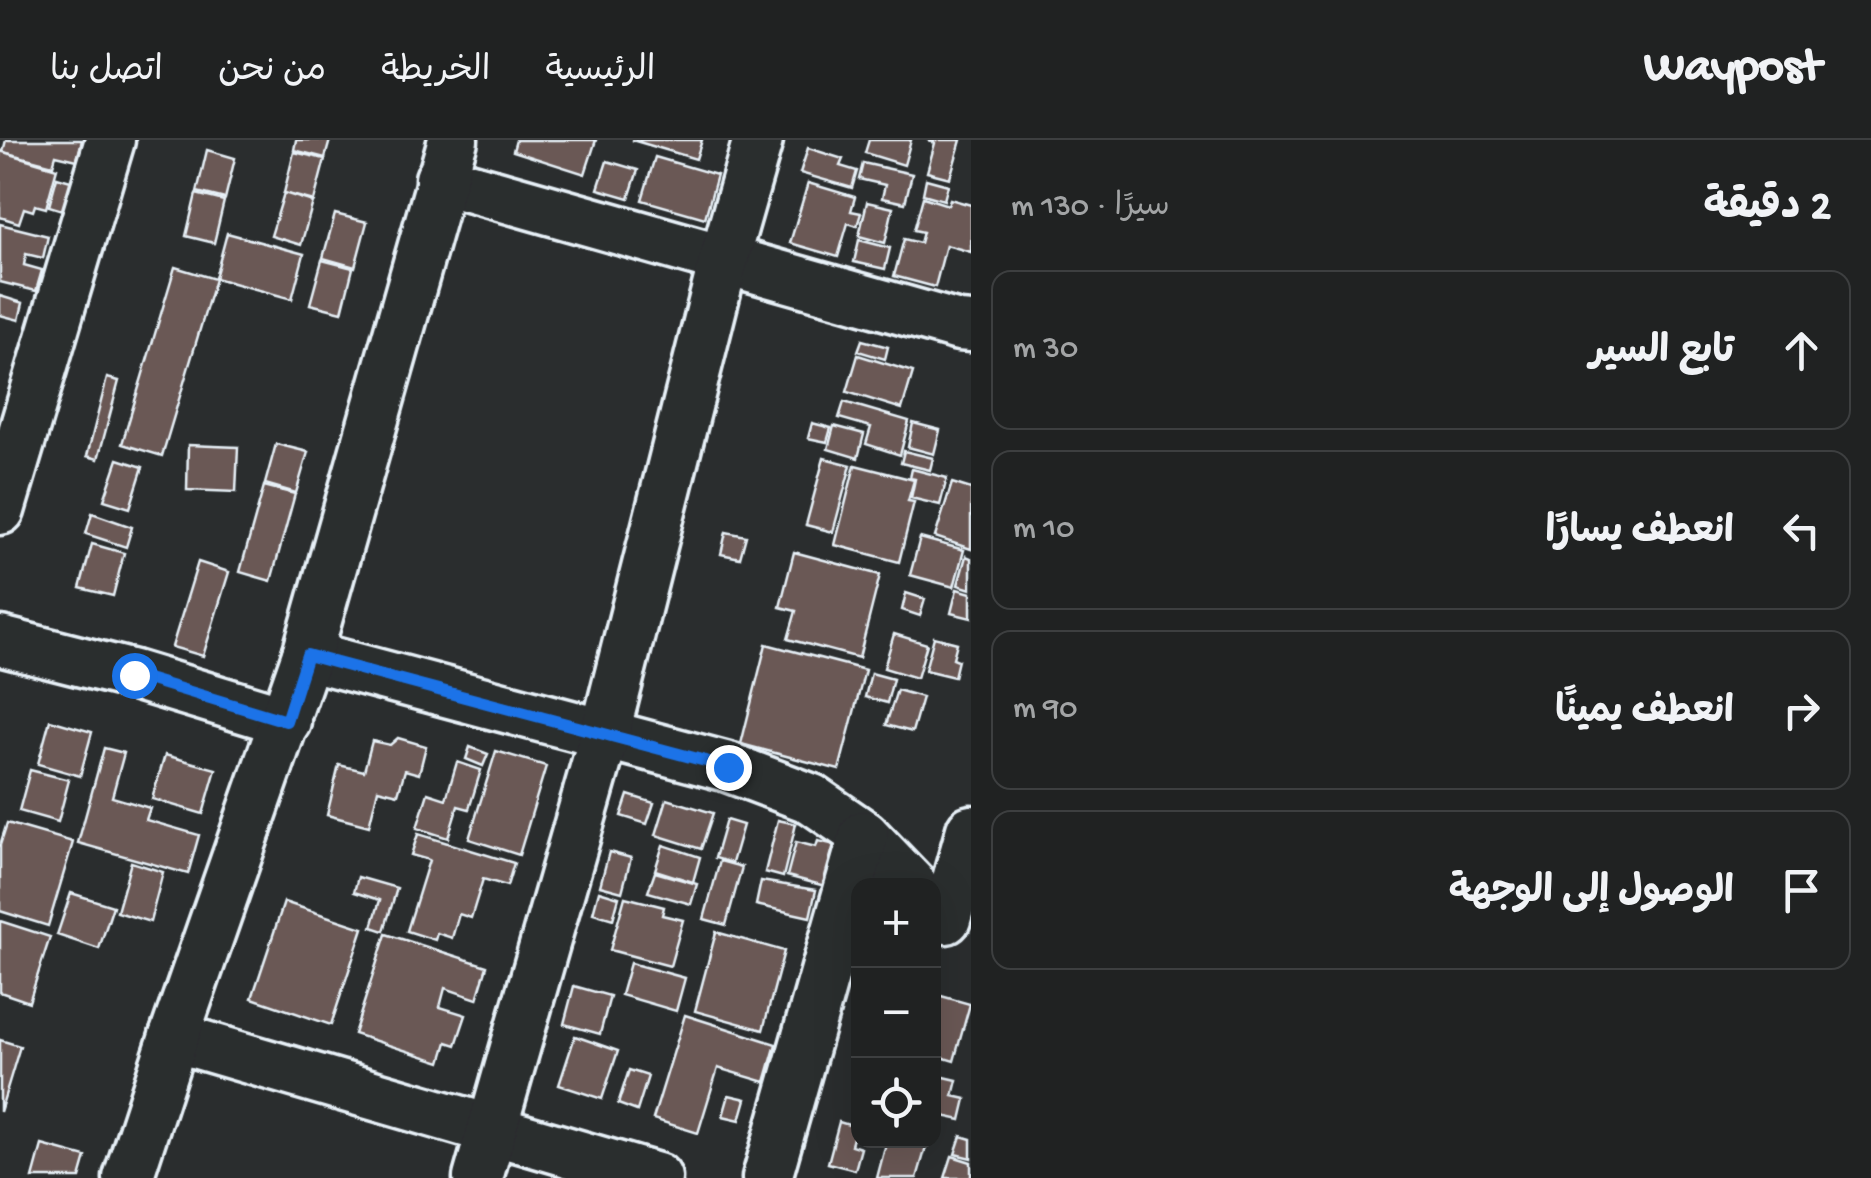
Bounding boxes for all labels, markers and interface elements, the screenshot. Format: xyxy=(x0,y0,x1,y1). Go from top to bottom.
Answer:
text: Waypost xyxy=(1644,41,1821,98)
text: اتصل بنا xyxy=(50,52,163,93)
text: من نحن xyxy=(218,52,326,93)
text: الخريطة xyxy=(381,52,490,93)
text: الرئيسية xyxy=(545,52,655,93)
text: 2 دقيقة xyxy=(1704,185,1831,234)
text: سيرًا · 130 m xyxy=(1011,189,1170,227)
icon: ahead xyxy=(1774,323,1829,378)
text: 30 m xyxy=(1013,331,1078,369)
text: تابع السير xyxy=(1590,332,1734,376)
icon: left xyxy=(1774,503,1829,558)
text: 10 m xyxy=(1013,511,1074,549)
text: انعطف يسارًا xyxy=(1545,512,1734,556)
route start xyxy=(112,653,158,699)
icon: right xyxy=(1774,683,1829,738)
text: 90 m xyxy=(1013,691,1078,729)
text: انعطف يمينًا xyxy=(1555,692,1734,736)
route end xyxy=(706,745,752,791)
icon: arrive xyxy=(1774,863,1829,918)
text: الوصول إلى الوجهة xyxy=(1449,872,1734,916)
map controls xyxy=(851,878,941,1148)
button: + xyxy=(851,878,941,968)
button: − xyxy=(851,968,941,1058)
button: locate xyxy=(851,1058,941,1148)

